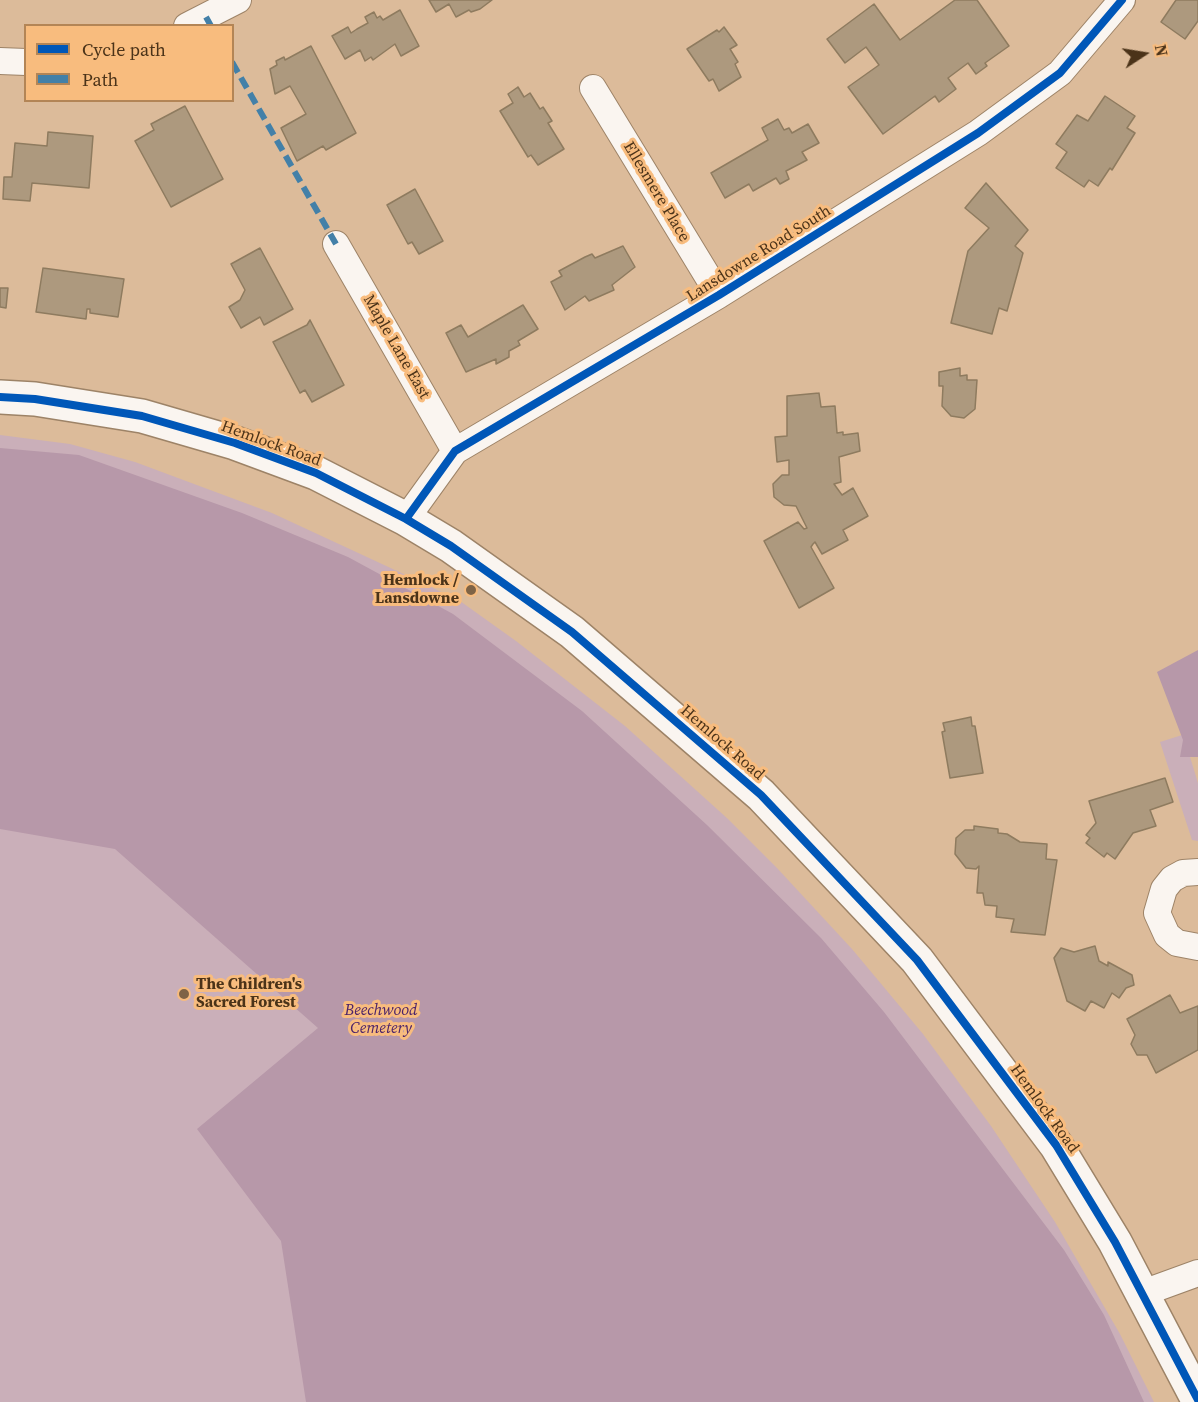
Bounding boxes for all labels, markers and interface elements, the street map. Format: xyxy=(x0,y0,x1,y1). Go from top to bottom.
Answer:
legend xyxy=(24,24,234,102)
north arrow xyxy=(1114,24,1174,84)
text: Cycle path xyxy=(82,37,166,62)
text: N xyxy=(1150,42,1174,58)
text: Path xyxy=(82,67,118,92)
street label: Ellesmere Place xyxy=(619,138,693,246)
street label: Lansdowne Road South xyxy=(683,202,835,306)
street label: Maple Lane East xyxy=(358,292,434,402)
street label: Hemlock Road xyxy=(218,417,324,471)
place label: Hemlock / Lansdowne xyxy=(375,571,459,609)
marker: Hemlock / Lansdowne xyxy=(464,583,478,597)
street label: Hemlock Road xyxy=(676,701,768,785)
place label: The Children's Sacred Forest xyxy=(196,975,302,1013)
marker: The Children's Sacred Forest xyxy=(177,987,191,1001)
park label: Beechwood Cemetery xyxy=(344,1001,418,1039)
street label: Hemlock Road xyxy=(1005,1061,1083,1157)

